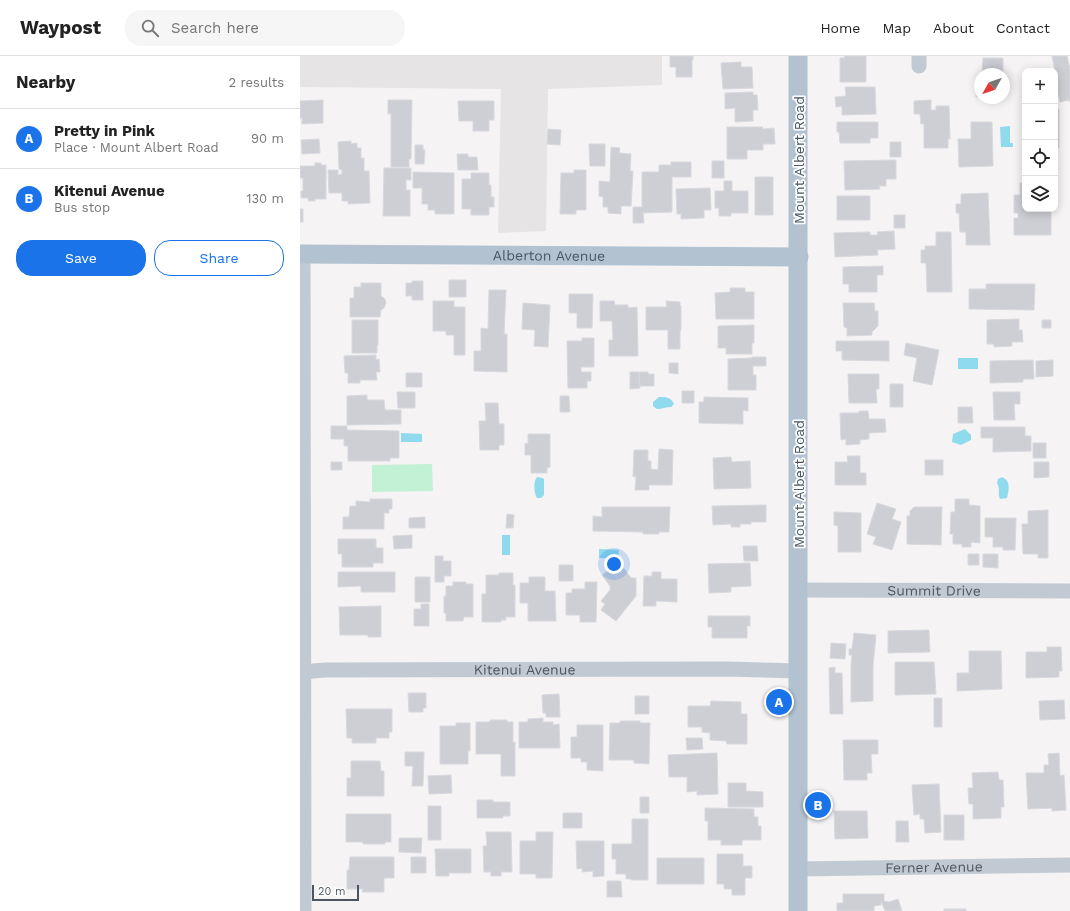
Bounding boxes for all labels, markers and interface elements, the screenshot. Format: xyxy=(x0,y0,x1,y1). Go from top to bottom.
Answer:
search box xyxy=(125,10,405,46)
text: Waypost xyxy=(20,16,101,39)
icon: search xyxy=(139,17,161,39)
text: Search here xyxy=(171,19,259,37)
text: Home xyxy=(820,20,860,36)
text: Map xyxy=(882,20,911,36)
text: About xyxy=(933,20,974,36)
text: Contact xyxy=(996,20,1050,36)
north arrow xyxy=(974,68,1010,104)
map controls xyxy=(1022,68,1058,212)
button: + xyxy=(1022,68,1058,104)
text: Nearby xyxy=(16,72,75,92)
text: 2 results xyxy=(229,75,284,90)
street label: Mount Albert Road xyxy=(791,96,807,224)
button: − xyxy=(1022,104,1058,140)
text: Pretty in Pink xyxy=(54,122,155,140)
text: A xyxy=(25,131,33,146)
text: 90 m xyxy=(251,131,284,146)
text: Place · Mount Albert Road xyxy=(54,140,219,155)
button: locate xyxy=(1022,140,1058,176)
button: layers xyxy=(1022,176,1058,212)
text: Kitenui Avenue xyxy=(54,182,165,200)
text: B xyxy=(25,191,33,206)
text: 130 m xyxy=(246,191,284,206)
text: Bus stop xyxy=(54,200,110,215)
button: Save xyxy=(16,240,146,276)
button: Share xyxy=(154,240,284,276)
street label: Alberton Avenue xyxy=(493,247,605,264)
street label: Mount Albert Road xyxy=(791,420,807,548)
your location xyxy=(604,554,624,574)
street label: Summit Drive xyxy=(887,582,981,599)
street label: Kitenui Avenue xyxy=(474,661,575,678)
pin: A xyxy=(766,687,792,717)
pin: B xyxy=(805,790,831,820)
street label: Ferner Avenue xyxy=(885,858,983,876)
scale bar xyxy=(312,883,359,902)
text: 20 m xyxy=(318,885,346,898)

